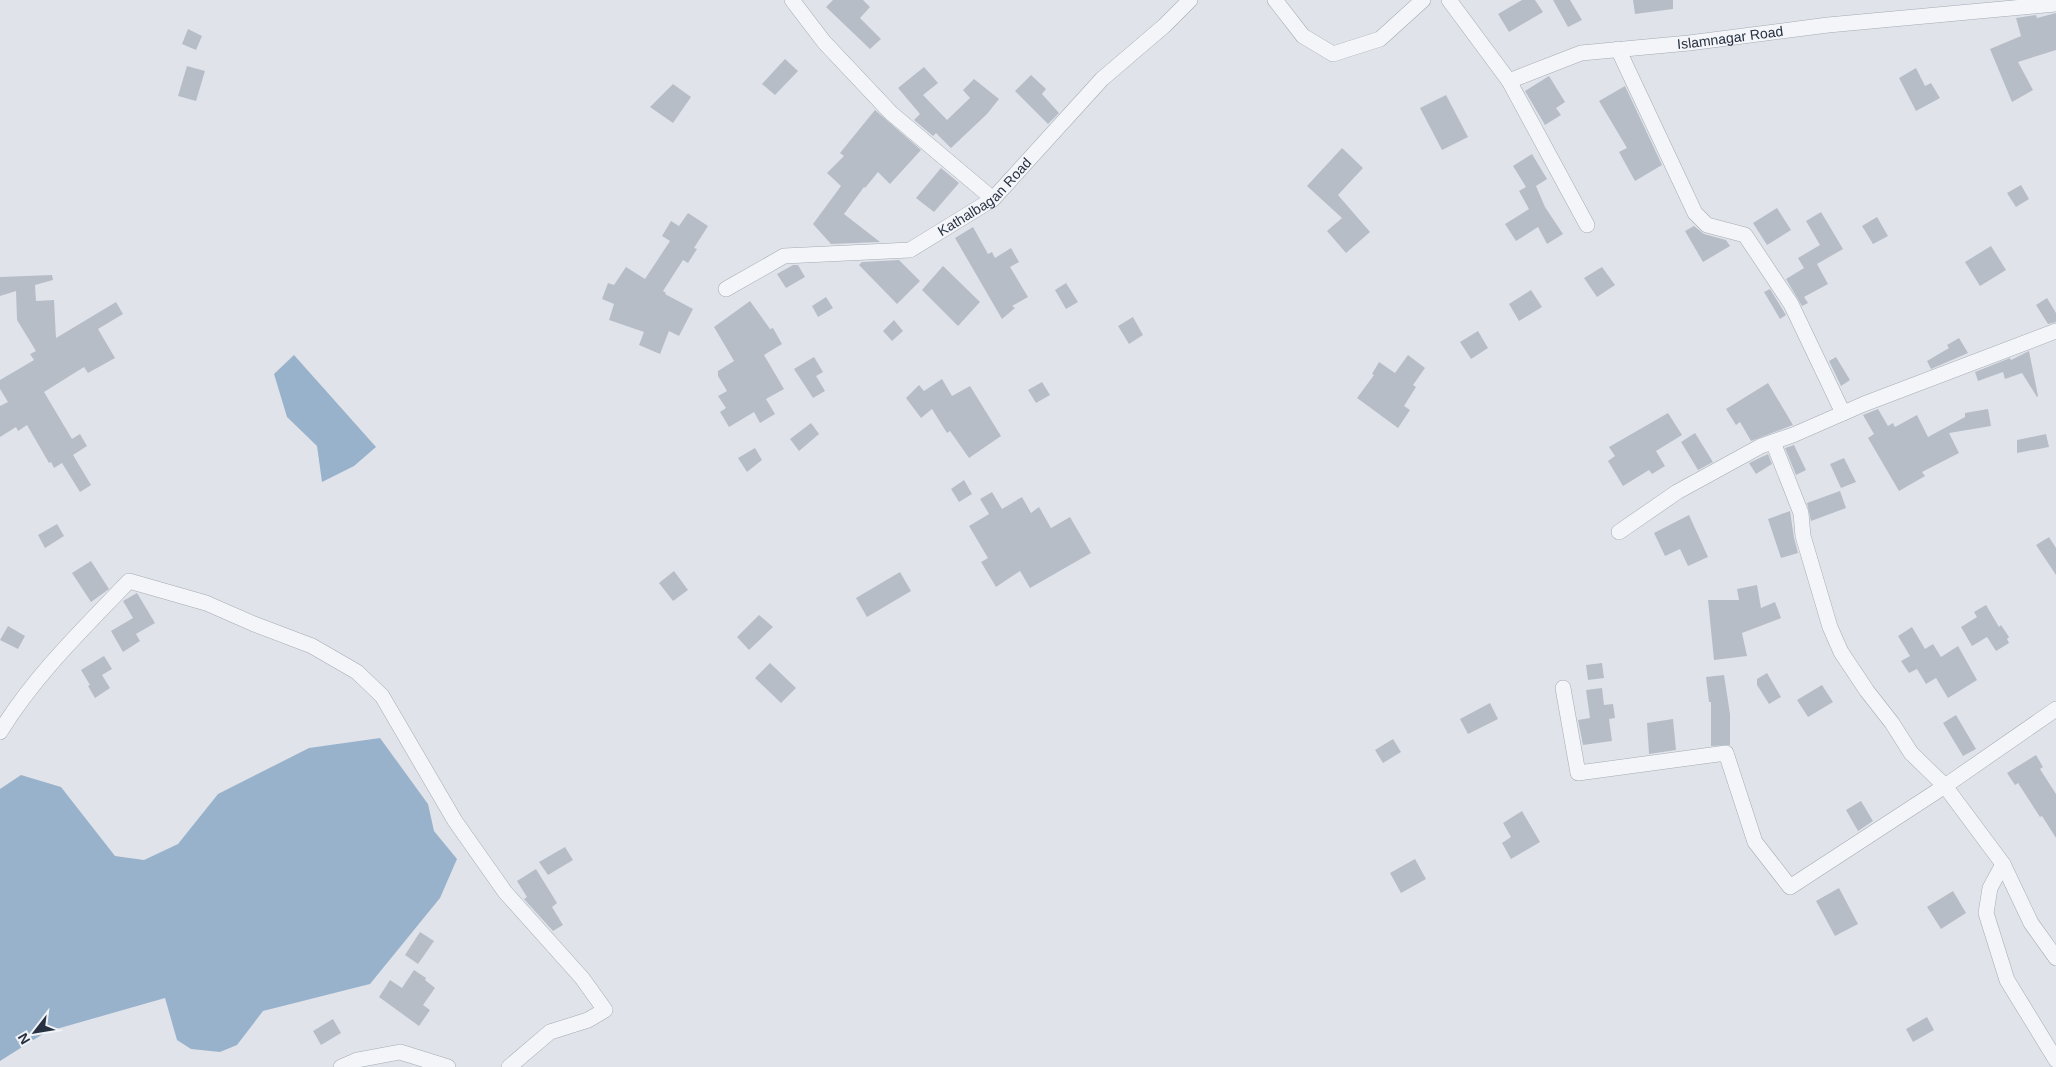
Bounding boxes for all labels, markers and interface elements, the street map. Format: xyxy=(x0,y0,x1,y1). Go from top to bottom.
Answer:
street label: Islamnagar Road xyxy=(1676,23,1784,52)
street label: Kathalbagan Road xyxy=(935,155,1034,239)
north arrow xyxy=(10,1007,60,1057)
text: N xyxy=(14,1030,33,1047)

